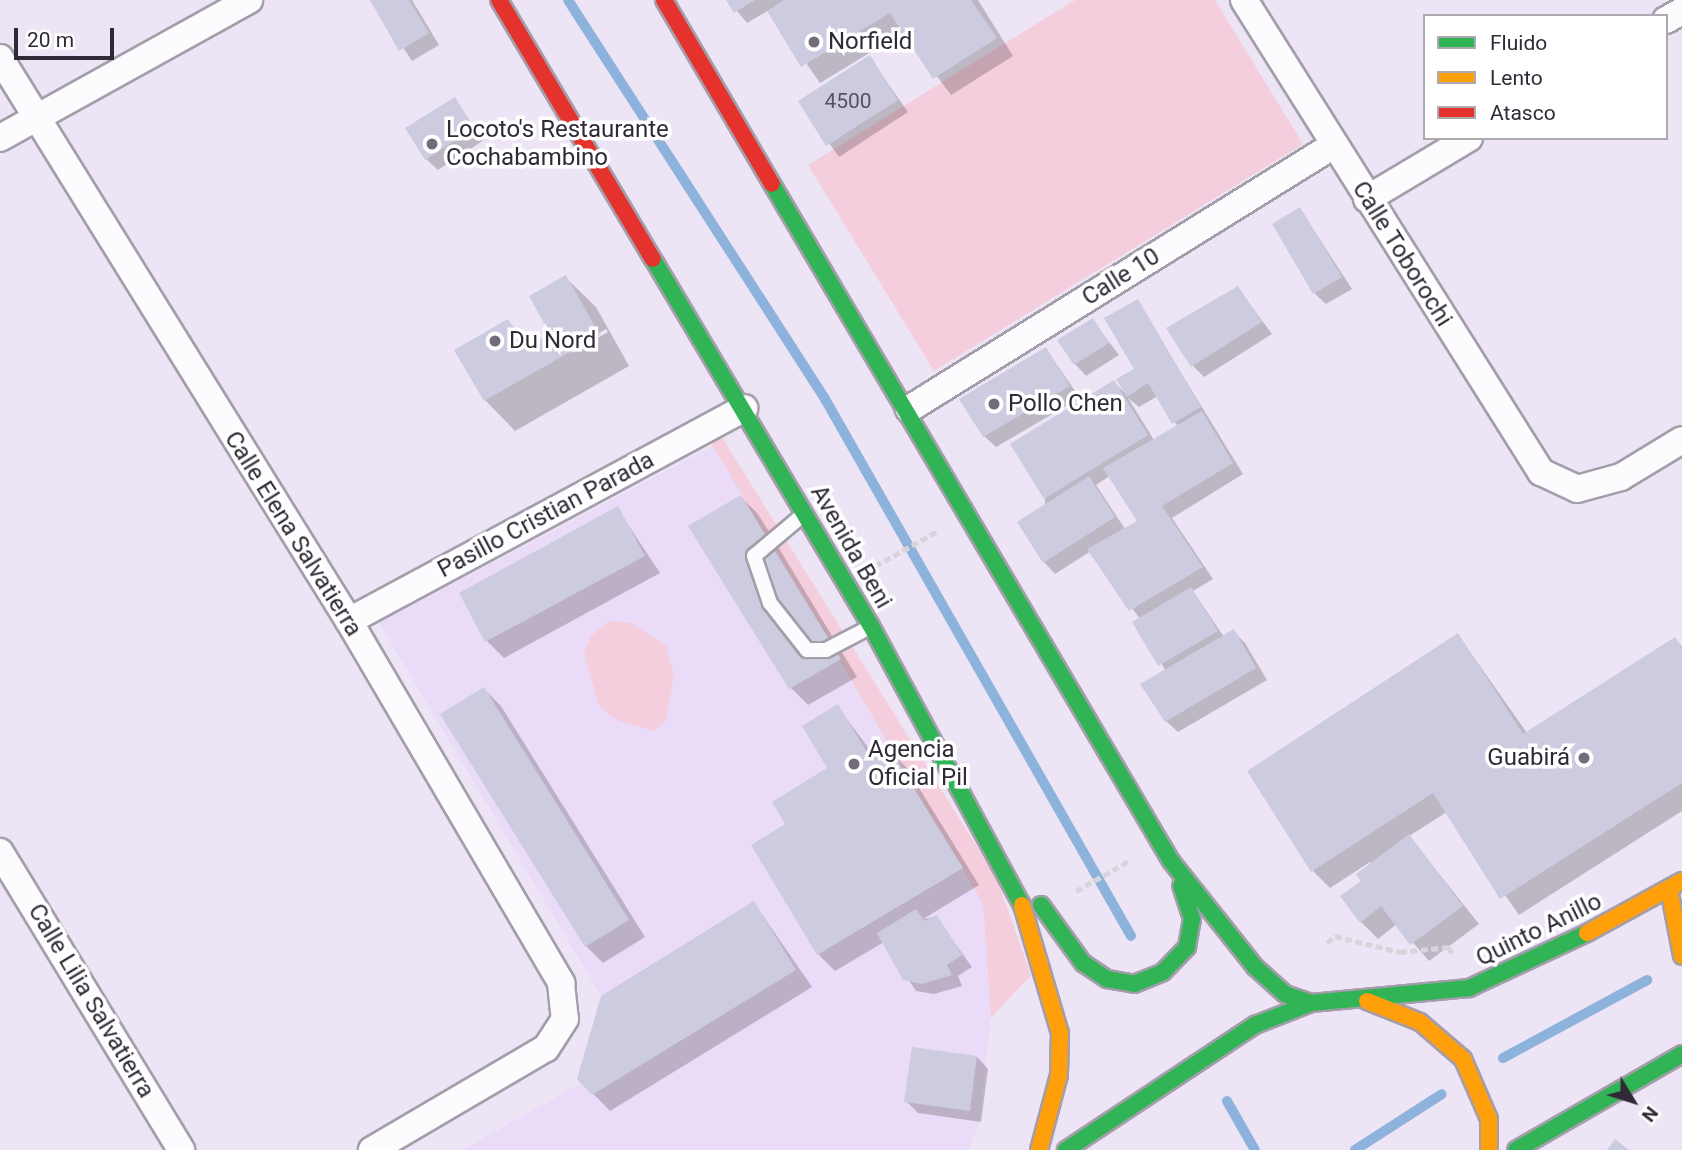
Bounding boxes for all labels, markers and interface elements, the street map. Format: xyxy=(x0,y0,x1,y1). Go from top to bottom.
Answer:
scale bar xyxy=(18,14,117,58)
legend xyxy=(1423,14,1668,140)
text: 20 m xyxy=(27,28,74,52)
place label: Norfield xyxy=(828,28,912,56)
text: Fluido xyxy=(1490,31,1547,55)
marker: Norfield xyxy=(806,34,822,50)
text: Lento xyxy=(1490,66,1543,90)
house number: 4500 xyxy=(824,88,872,114)
text: Atasco xyxy=(1490,101,1556,125)
place label: Locoto's Restaurante Cochabambino xyxy=(446,116,669,172)
marker: Locoto's Restaurante Cochabambino xyxy=(424,136,440,152)
street label: Calle Toborochi xyxy=(1346,176,1458,332)
street label: Calle 10 xyxy=(1077,242,1165,312)
place label: Du Nord xyxy=(509,327,596,355)
marker: Du Nord xyxy=(487,333,503,349)
place label: Pollo Chen xyxy=(1008,390,1123,418)
marker: Pollo Chen xyxy=(986,396,1002,412)
street label: Calle Elena Salvatierra xyxy=(218,426,368,642)
street label: Pasillo Cristian Parada xyxy=(433,446,659,584)
street label: Avenida Beni xyxy=(804,480,898,614)
place label: Agencia Oficial Pil xyxy=(868,736,968,792)
place label: Guabirá xyxy=(1487,744,1570,772)
marker: Guabirá xyxy=(1576,750,1592,766)
marker: Agencia Oficial Pil xyxy=(846,756,862,772)
street label: Quinto Anillo xyxy=(1471,887,1607,973)
street label: Calle Lilia Salvatierra xyxy=(22,899,160,1103)
north arrow xyxy=(1598,1066,1668,1136)
text: N xyxy=(1637,1102,1663,1127)

